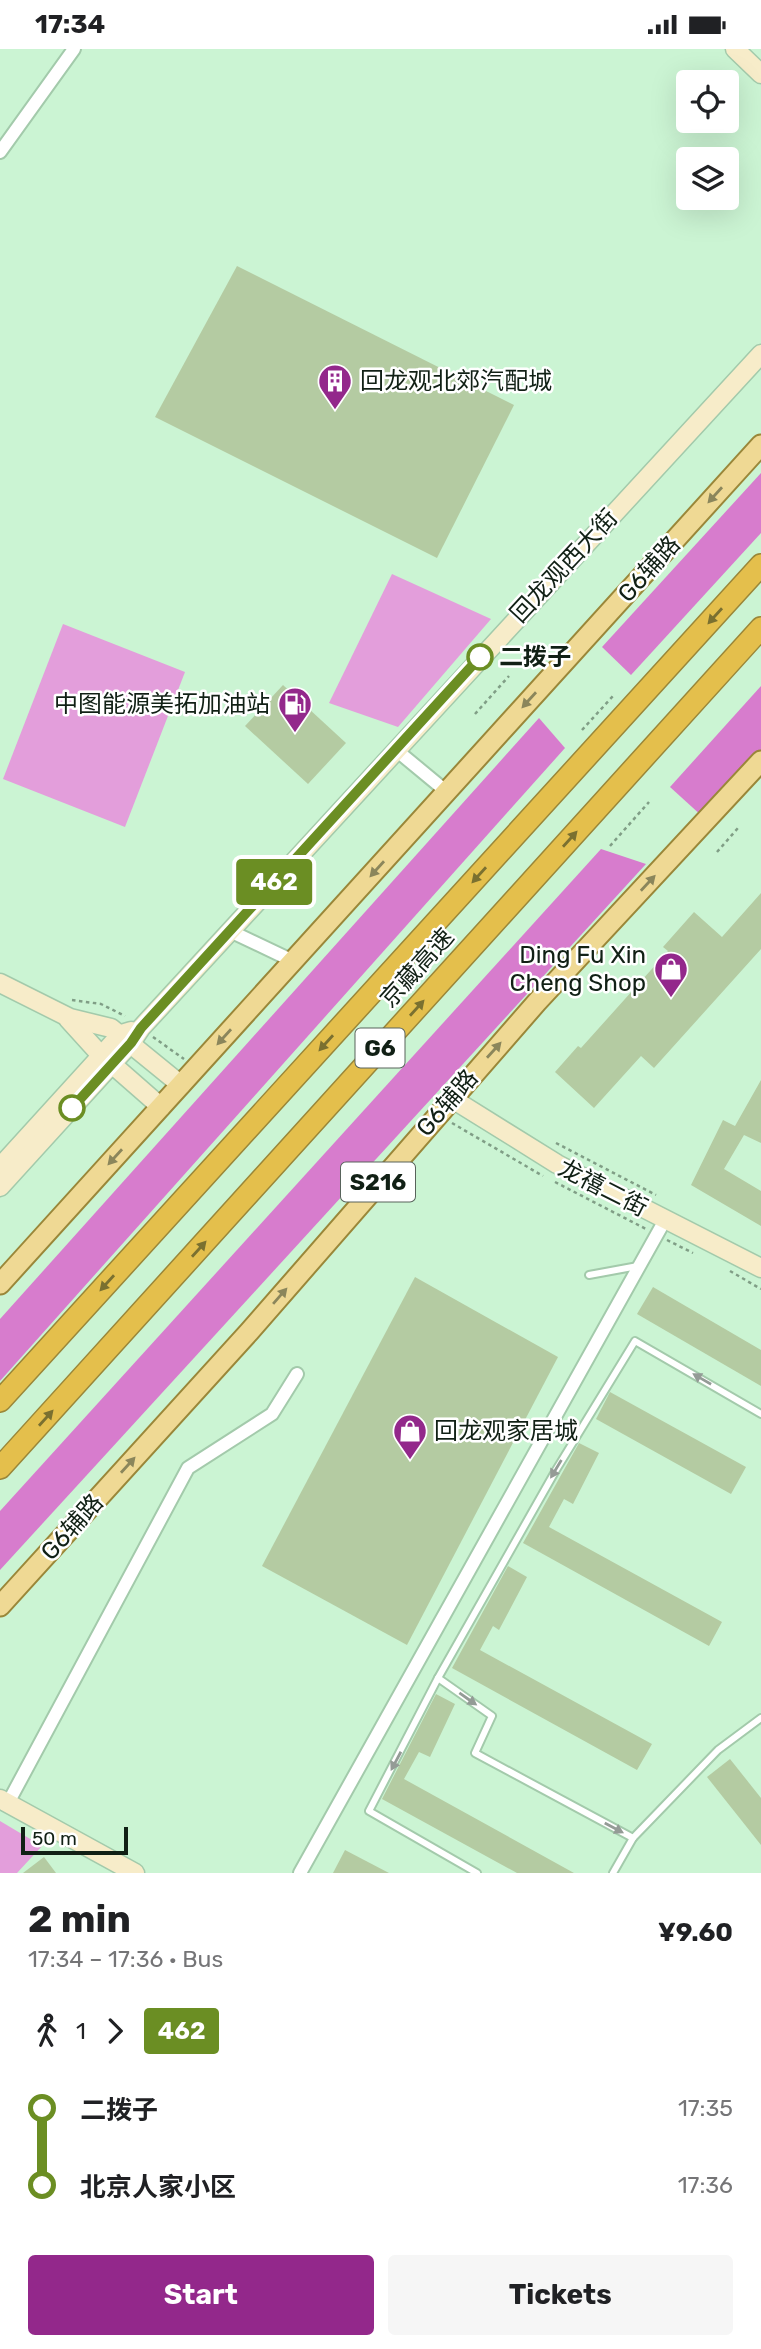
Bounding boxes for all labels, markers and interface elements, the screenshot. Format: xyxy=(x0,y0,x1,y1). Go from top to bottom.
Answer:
text: 17:34 xyxy=(35,9,105,40)
map controls xyxy=(676,70,739,210)
button: locate xyxy=(676,70,739,133)
button: layers xyxy=(676,147,739,210)
building icon: 回龙观北郊汽配城 xyxy=(316,362,354,411)
place label: 回龙观北郊汽配城 xyxy=(360,367,552,395)
one-way arrow xyxy=(707,486,723,504)
street label: 回龙观西大街 xyxy=(505,504,623,628)
street label: G6辅路 xyxy=(612,530,686,608)
one-way arrow xyxy=(707,607,723,625)
place label: 二拨子 xyxy=(499,643,571,671)
marker: 二拨子 xyxy=(467,644,493,670)
fuel station icon: 中图能源美拓加油站 xyxy=(276,685,314,734)
place label: 中图能源美拓加油站 xyxy=(54,690,270,718)
one-way arrow xyxy=(522,691,538,708)
one-way arrow xyxy=(562,830,578,848)
line badge: 462 xyxy=(234,859,314,905)
one-way arrow xyxy=(369,860,385,877)
one-way arrow xyxy=(472,866,488,883)
text: 462 xyxy=(250,868,298,896)
one-way arrow xyxy=(640,874,656,892)
street label: 京藏高速 xyxy=(374,923,460,1013)
place label: Ding Fu Xin Cheng Shop xyxy=(510,941,646,997)
shop icon: Ding Fu Xin Cheng Shop xyxy=(652,950,690,999)
one-way arrow xyxy=(409,999,425,1017)
one-way arrow xyxy=(216,1028,232,1046)
road number: G6 xyxy=(356,1029,404,1067)
one-way arrow xyxy=(318,1034,334,1052)
one-way arrow xyxy=(486,1041,502,1059)
street label: G6辅路 xyxy=(411,1064,483,1142)
unlabelled marker xyxy=(59,1095,85,1121)
one-way arrow xyxy=(107,1148,123,1166)
street label: 龙禧二街 xyxy=(554,1154,652,1222)
road number: S216 xyxy=(341,1163,415,1201)
one-way arrow xyxy=(190,1241,206,1258)
one-way arrow xyxy=(99,1274,115,1292)
one-way arrow xyxy=(272,1287,287,1304)
one-way arrow xyxy=(692,1374,712,1386)
one-way arrow xyxy=(38,1409,54,1427)
shop icon: 回龙观家居城 xyxy=(391,1412,429,1461)
place label: 回龙观家居城 xyxy=(434,1417,578,1445)
one-way arrow xyxy=(120,1457,136,1474)
one-way arrow xyxy=(550,1459,563,1478)
street label: G6辅路 xyxy=(35,1488,109,1566)
one-way arrow xyxy=(459,1692,477,1706)
one-way arrow xyxy=(390,1751,401,1771)
one-way arrow xyxy=(604,1822,624,1834)
scale bar xyxy=(21,1824,128,1856)
text: 50 m xyxy=(32,1827,77,1850)
text: 2 min xyxy=(28,1896,131,1942)
text: ¥9.60 xyxy=(658,1917,733,1948)
text: 17:34 – 17:36 · Bus xyxy=(28,1945,223,1973)
icon: walk xyxy=(28,2012,66,2050)
icon: forward xyxy=(96,2012,134,2050)
text: 1 xyxy=(76,2017,86,2045)
text: 462 xyxy=(158,2017,205,2045)
text: 17:35 xyxy=(678,2094,733,2122)
text: 二拨子 xyxy=(80,2095,158,2126)
text: 17:36 xyxy=(678,2171,733,2199)
text: 北京人家小区 xyxy=(80,2172,236,2203)
button: Start xyxy=(28,2255,374,2335)
button: Tickets xyxy=(388,2255,733,2335)

